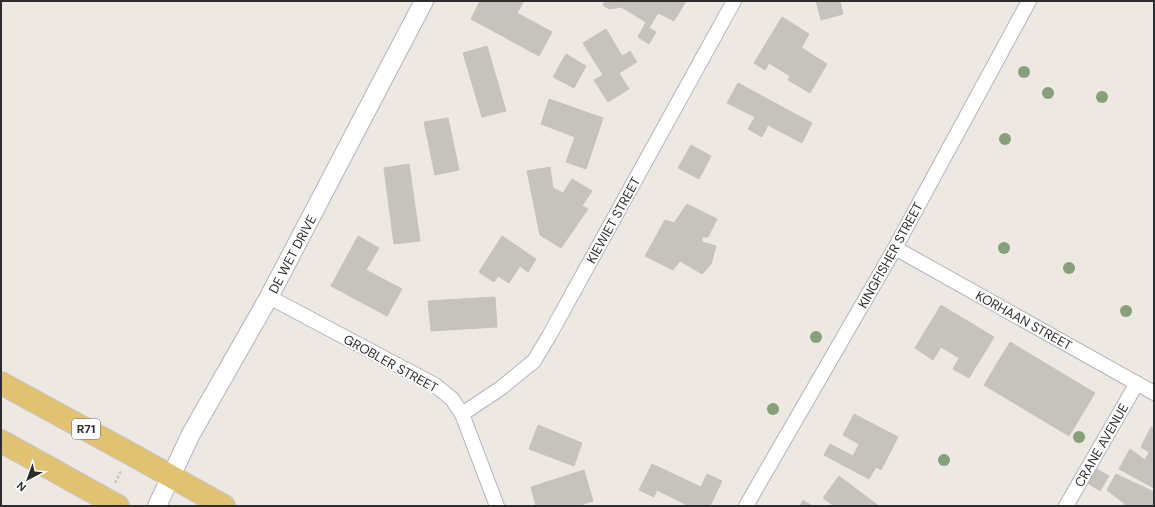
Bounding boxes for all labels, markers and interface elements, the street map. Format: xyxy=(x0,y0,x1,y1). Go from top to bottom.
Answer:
street label: KIEWIET STREET xyxy=(583,174,644,266)
street label: KINGFISHER STREET xyxy=(854,199,927,311)
street label: DE WET DRIVE xyxy=(265,212,320,296)
street label: KORHAAN STREET xyxy=(973,287,1075,354)
street label: GROBLER STREET xyxy=(341,331,441,396)
street label: CRANE AVENUE xyxy=(1071,400,1132,490)
road number: R71 xyxy=(72,419,100,439)
north arrow xyxy=(8,459,48,499)
text: N xyxy=(14,479,29,494)

